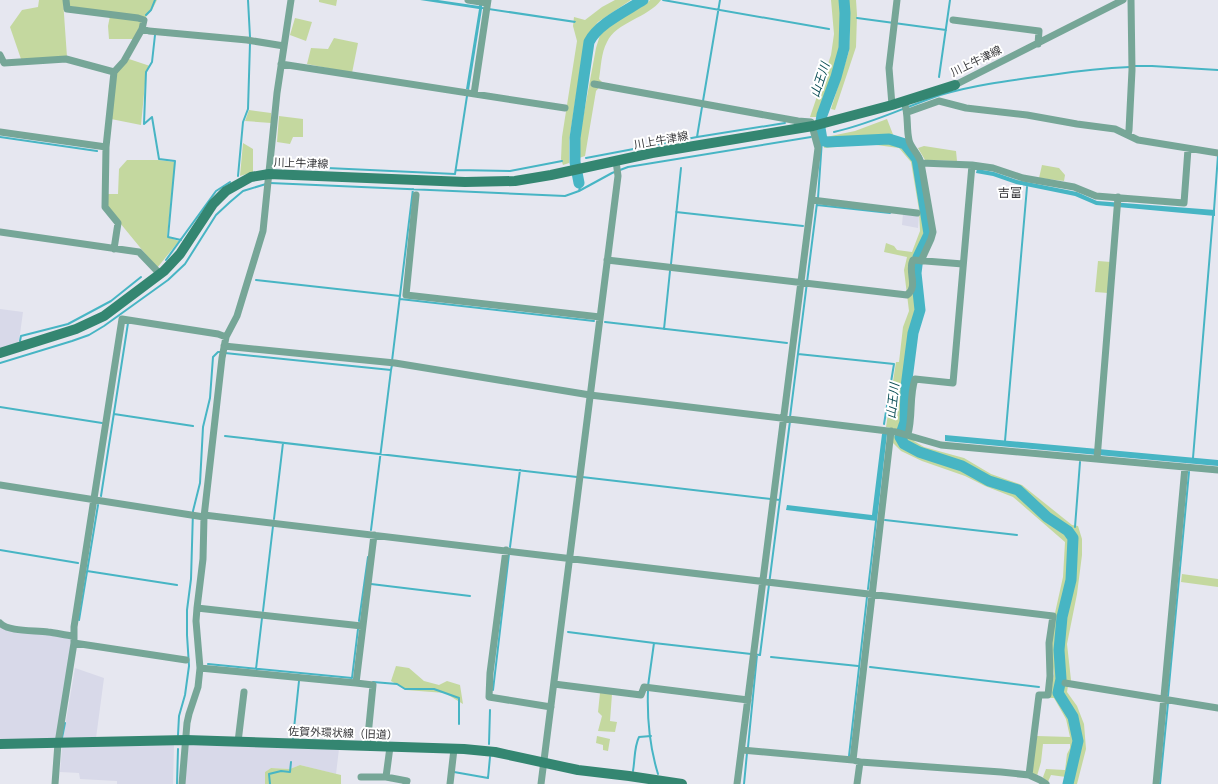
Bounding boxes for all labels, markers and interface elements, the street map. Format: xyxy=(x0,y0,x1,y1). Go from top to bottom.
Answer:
street label: 川上牛津線 xyxy=(949,44,1004,79)
water label: 山王川 xyxy=(808,59,833,99)
street label: 川上牛津線 xyxy=(633,129,689,152)
street label: 川上牛津線 xyxy=(273,156,329,171)
district label: 吉富 xyxy=(998,186,1022,200)
water label: 山王川 xyxy=(884,380,902,420)
street label: 佐賀外環状線（旧道） xyxy=(288,725,398,742)

